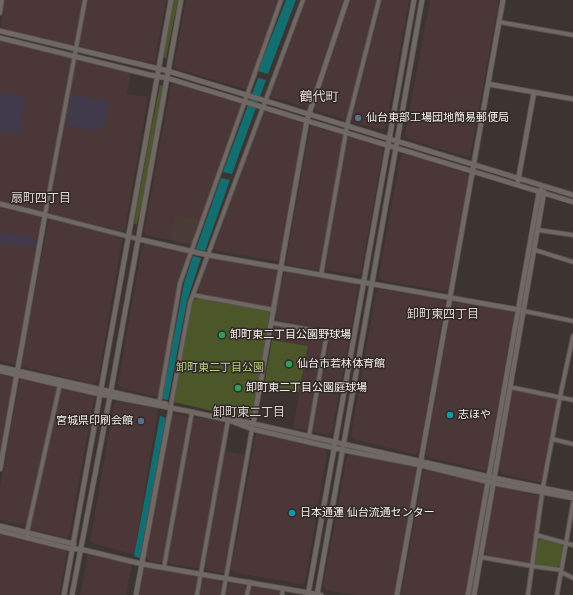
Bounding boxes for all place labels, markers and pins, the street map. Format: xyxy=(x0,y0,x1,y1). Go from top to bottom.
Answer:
place label: 仙台東部工場団地簡易郵便局 xyxy=(366,111,509,125)
marker: 仙台東部工場団地簡易郵便局 xyxy=(353,113,363,123)
place label: 卸町東二丁目公園野球場 xyxy=(230,328,351,342)
marker: 卸町東二丁目公園野球場 xyxy=(217,330,227,340)
place label: 仙台市若林体育館 xyxy=(297,357,385,371)
marker: 仙台市若林体育館 xyxy=(284,359,294,369)
place label: 卸町東二丁目公園庭球場 xyxy=(246,381,367,395)
marker: 卸町東二丁目公園庭球場 xyxy=(233,383,243,393)
place label: 志ほや xyxy=(458,408,491,422)
marker: 志ほや xyxy=(445,410,455,420)
place label: 宮城県印刷会館 xyxy=(56,414,133,428)
marker: 宮城県印刷会館 xyxy=(136,416,146,426)
place label: 日本通運 仙台流通センター xyxy=(300,506,435,520)
marker: 日本通運 仙台流通センター xyxy=(287,508,297,518)

